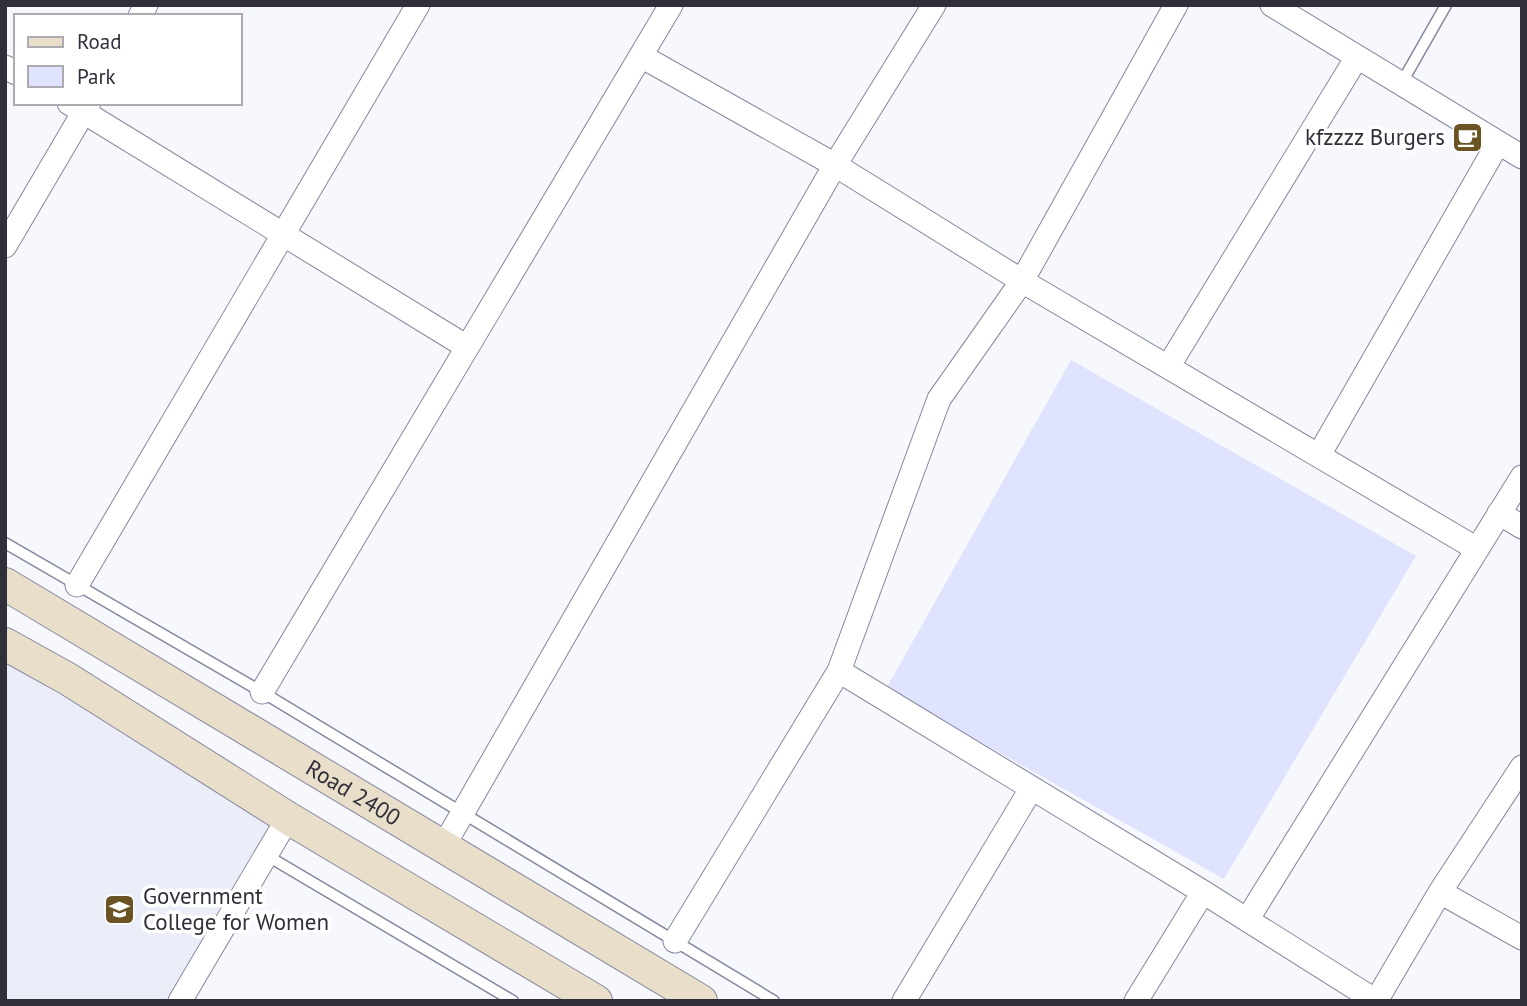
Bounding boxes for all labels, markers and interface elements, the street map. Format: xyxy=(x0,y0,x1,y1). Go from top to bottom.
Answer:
legend xyxy=(14,14,242,105)
text: Road xyxy=(77,28,121,55)
text: Park xyxy=(77,63,116,90)
cafe icon: kfzzzz Burgers xyxy=(1451,120,1485,154)
place label: kfzzzz Burgers xyxy=(1305,122,1445,151)
street label: Road 2400 xyxy=(301,753,406,832)
place label: Government College for Women xyxy=(143,881,329,936)
school or university icon: Government College for Women xyxy=(103,892,137,926)

